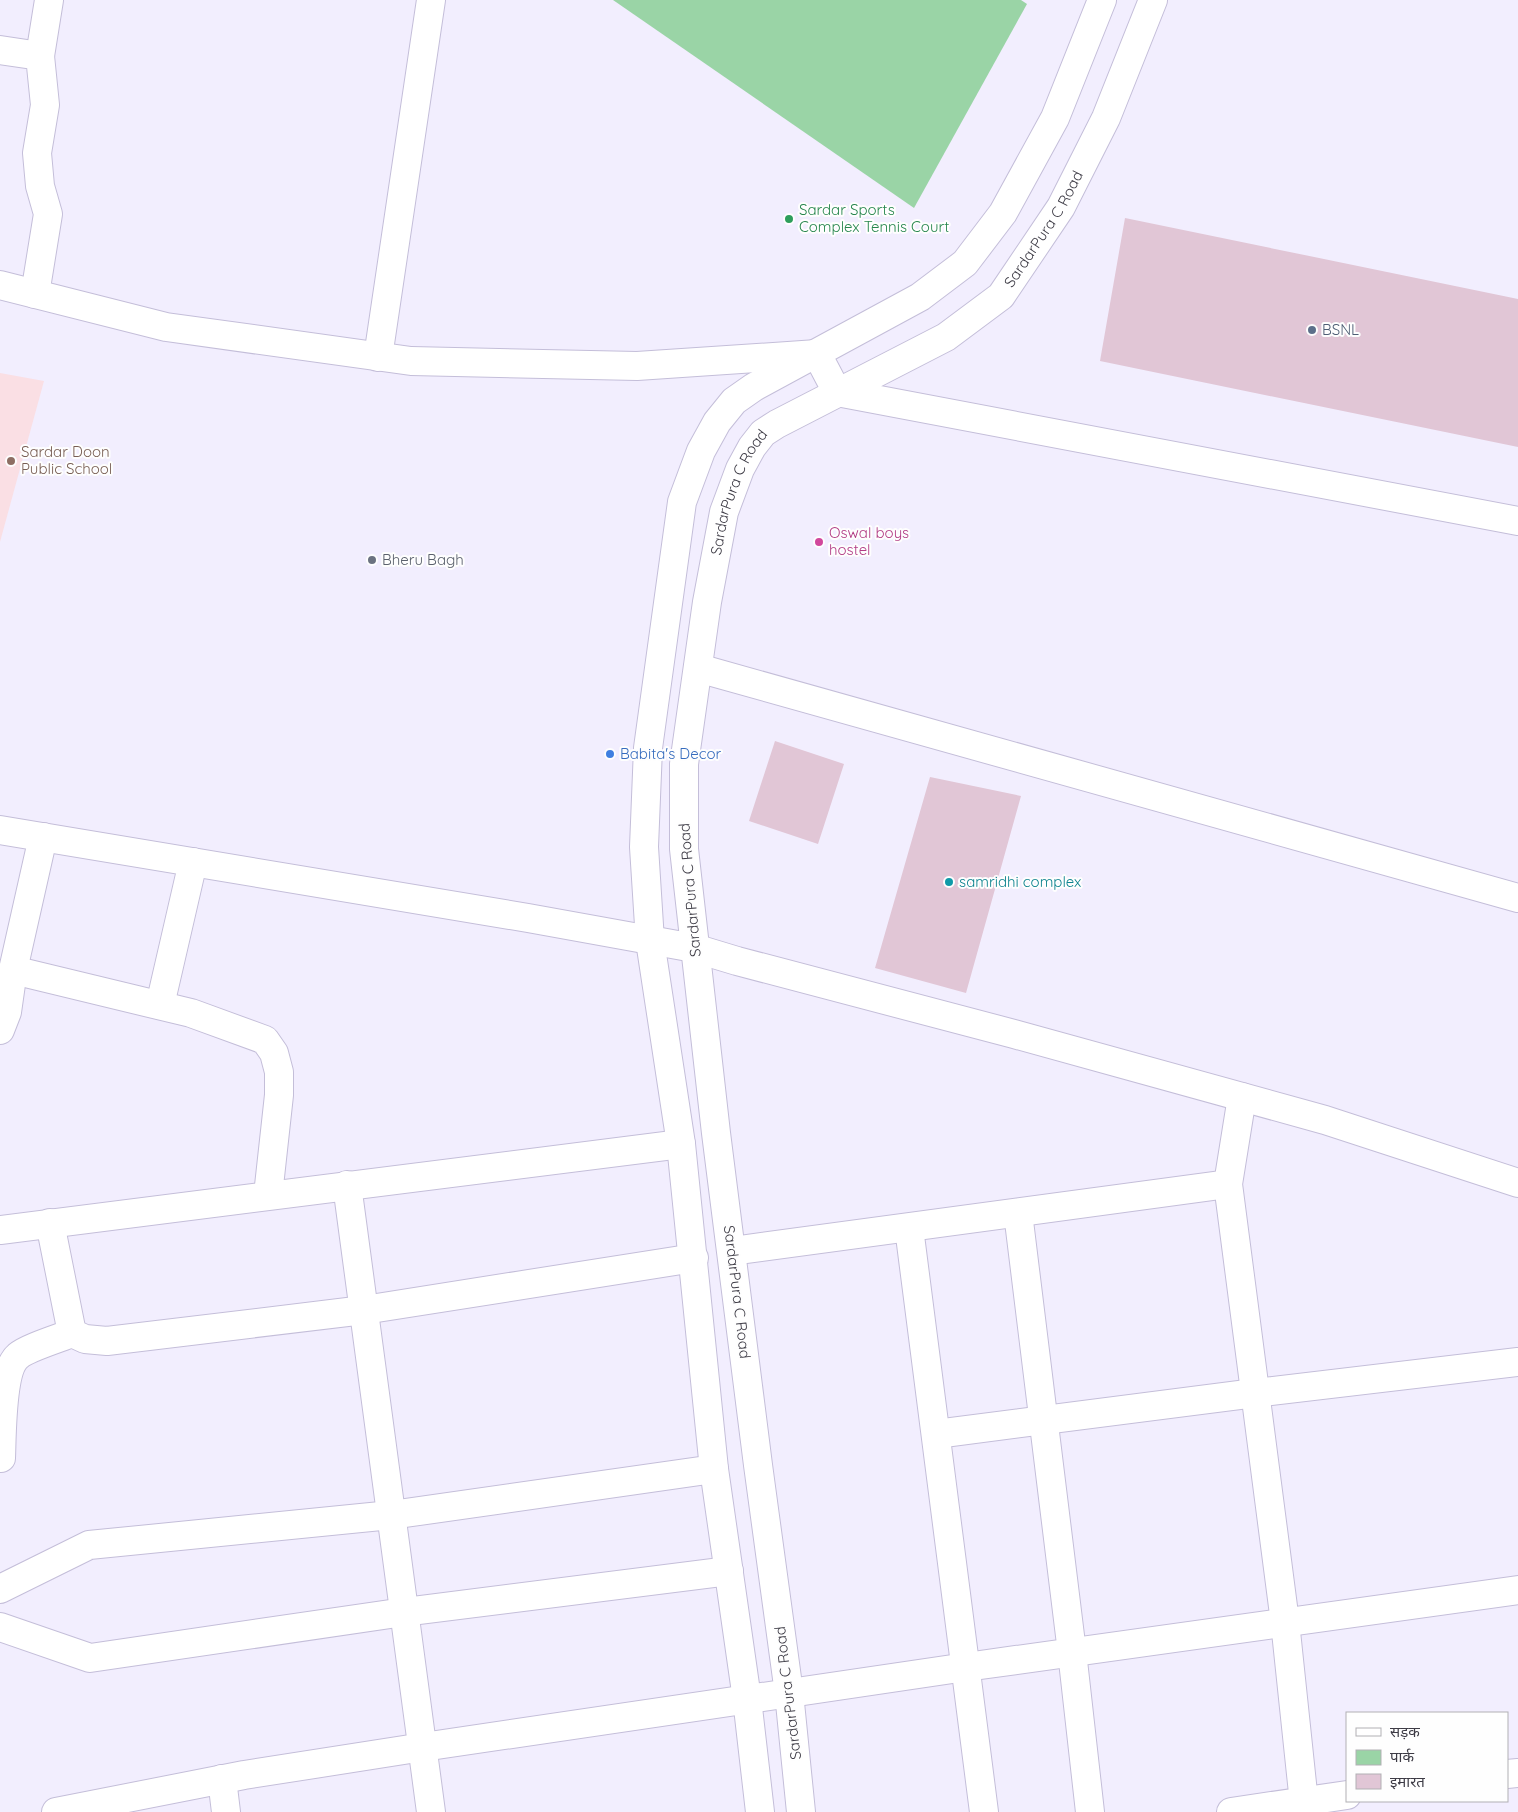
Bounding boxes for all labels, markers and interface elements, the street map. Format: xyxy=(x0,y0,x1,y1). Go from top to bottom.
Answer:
street label: SardarPura C Road xyxy=(1000,167,1087,291)
place label: Sardar Sports Complex Tennis Court xyxy=(799,200,949,236)
marker: Sardar Sports Complex Tennis Court xyxy=(783,213,795,225)
place label: BSNL xyxy=(1322,320,1359,339)
marker: BSNL xyxy=(1306,324,1318,336)
street label: SardarPura C Road xyxy=(706,425,771,556)
place label: Sardar Doon Public School xyxy=(21,442,112,478)
marker: Sardar Doon Public School xyxy=(5,455,17,467)
place label: Oswal boys hostel xyxy=(829,523,909,559)
marker: Oswal boys hostel xyxy=(813,536,825,548)
place label: Bheru Bagh xyxy=(382,550,464,569)
marker: Bheru Bagh xyxy=(366,554,378,566)
place label: Babita's Decor xyxy=(620,744,722,763)
marker: Babita's Decor xyxy=(604,748,616,760)
street label: SardarPura C Road xyxy=(674,822,705,958)
place label: samridhi complex xyxy=(959,872,1081,891)
marker: samridhi complex xyxy=(943,876,955,888)
street label: SardarPura C Road xyxy=(720,1224,755,1360)
street label: SardarPura C Road xyxy=(770,1625,805,1761)
legend xyxy=(1346,1712,1508,1802)
text: सड़क xyxy=(1390,1722,1420,1741)
text: पार्क xyxy=(1390,1747,1414,1766)
text: इमारत xyxy=(1390,1772,1425,1791)

